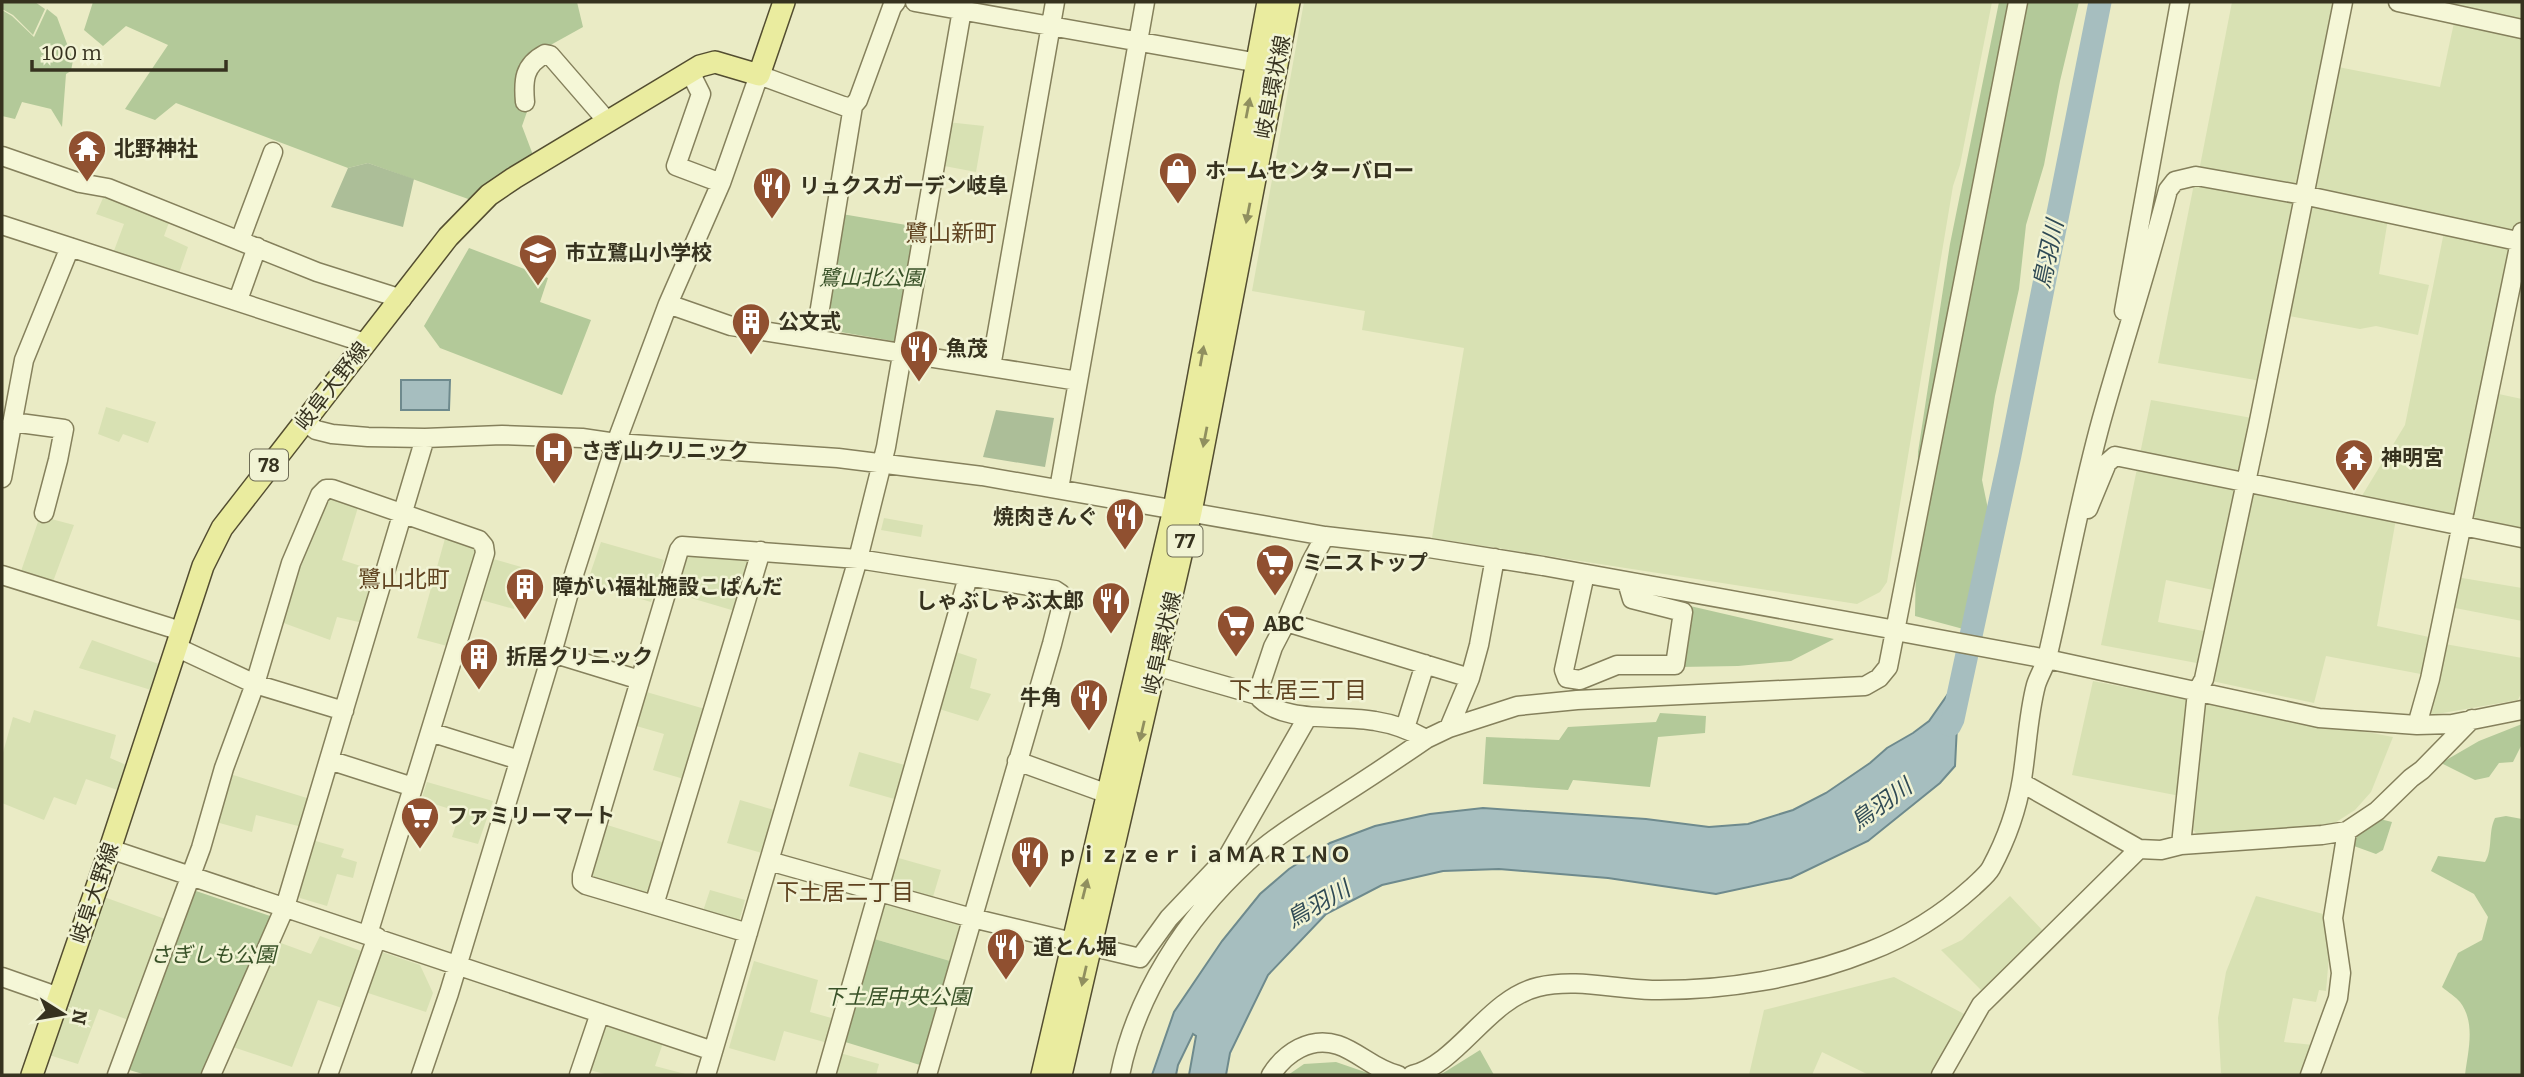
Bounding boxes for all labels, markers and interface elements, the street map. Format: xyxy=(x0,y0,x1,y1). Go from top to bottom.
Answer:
scale bar xyxy=(32,28,226,72)
street label: 岐阜環状線 xyxy=(1250,33,1296,141)
text: 100 m xyxy=(42,40,102,66)
one-way arrow xyxy=(1243,97,1254,119)
temple icon: 北野神社 xyxy=(66,128,108,183)
place label: 北野神社 xyxy=(114,136,198,162)
shop icon: ホームセンターバロー xyxy=(1157,150,1199,205)
place label: ホームセンターバロー xyxy=(1205,158,1414,184)
restaurant icon: リュクスガーデン岐阜 xyxy=(751,165,793,220)
place label: リュクスガーデン岐阜 xyxy=(799,173,1008,199)
one-way arrow xyxy=(1243,202,1254,224)
water label: 鳥羽川 xyxy=(2027,214,2069,291)
district label: 鷺山新町 xyxy=(905,219,997,247)
school or university icon: 市立鷺山小学校 xyxy=(517,232,559,287)
place label: 市立鷺山小学校 xyxy=(565,240,712,266)
park label: 鷺山北公園 xyxy=(819,265,926,291)
building icon: 公文式 xyxy=(730,301,772,356)
place label: 公文式 xyxy=(778,309,841,335)
restaurant icon: 魚茂 xyxy=(898,328,940,383)
place label: 魚茂 xyxy=(946,336,988,362)
street label: 岐阜大野線 xyxy=(289,337,375,435)
one-way arrow xyxy=(1197,345,1208,367)
one-way arrow xyxy=(1200,426,1211,448)
hospital icon: さぎ山クリニック xyxy=(533,430,575,485)
temple icon: 神明宮 xyxy=(2333,437,2375,492)
place label: さぎ山クリニック xyxy=(581,438,749,464)
place label: 神明宮 xyxy=(2381,445,2444,471)
road number: 78 xyxy=(250,450,288,480)
restaurant icon: 焼肉きんぐ xyxy=(1104,496,1146,551)
place label: 焼肉きんぐ xyxy=(993,504,1098,530)
road number: 77 xyxy=(1168,526,1202,556)
supermarket icon: ミニストップ xyxy=(1254,542,1296,597)
place label: ミニストップ xyxy=(1302,550,1428,576)
district label: 鷺山北町 xyxy=(358,565,450,593)
building icon: 障がい福祉施設こぱんだ xyxy=(504,566,546,621)
place label: 障がい福祉施設こぱんだ xyxy=(552,574,783,600)
restaurant icon: しゃぶしゃぶ太郎 xyxy=(1090,580,1132,635)
place label: しゃぶしゃぶ太郎 xyxy=(916,588,1084,614)
street label: 岐阜環状線 xyxy=(1138,589,1186,697)
supermarket icon: ABC xyxy=(1215,603,1257,658)
place label: ABC xyxy=(1263,611,1304,637)
building icon: 折居クリニック xyxy=(458,636,500,691)
place label: 折居クリニック xyxy=(506,644,653,670)
district label: 下土居三丁目 xyxy=(1229,676,1367,704)
restaurant icon: 牛角 xyxy=(1068,677,1110,732)
place label: 牛角 xyxy=(1020,685,1062,711)
one-way arrow xyxy=(1136,720,1147,742)
water label: 鳥羽川 xyxy=(1845,771,1920,836)
supermarket icon: ファミリーマート xyxy=(399,795,441,850)
place label: ファミリーマート xyxy=(447,803,615,829)
restaurant icon: ｐｉｚｚｅｒｉａＭＡＲＩＮＯ xyxy=(1009,834,1051,889)
street label: 岐阜大野線 xyxy=(66,839,124,947)
place label: ｐｉｚｚｅｒｉａＭＡＲＩＮＯ xyxy=(1057,842,1351,868)
water label: 鳥羽川 xyxy=(1281,873,1357,933)
district label: 下土居二丁目 xyxy=(776,878,914,906)
one-way arrow xyxy=(1080,878,1091,900)
restaurant icon: 道とん堀 xyxy=(985,926,1027,981)
place label: 道とん堀 xyxy=(1033,934,1117,960)
park label: さぎしも公園 xyxy=(150,942,279,968)
one-way arrow xyxy=(1078,965,1089,987)
north arrow xyxy=(28,979,98,1049)
park label: 下土居中央公園 xyxy=(824,984,973,1010)
text: N xyxy=(66,1008,92,1027)

